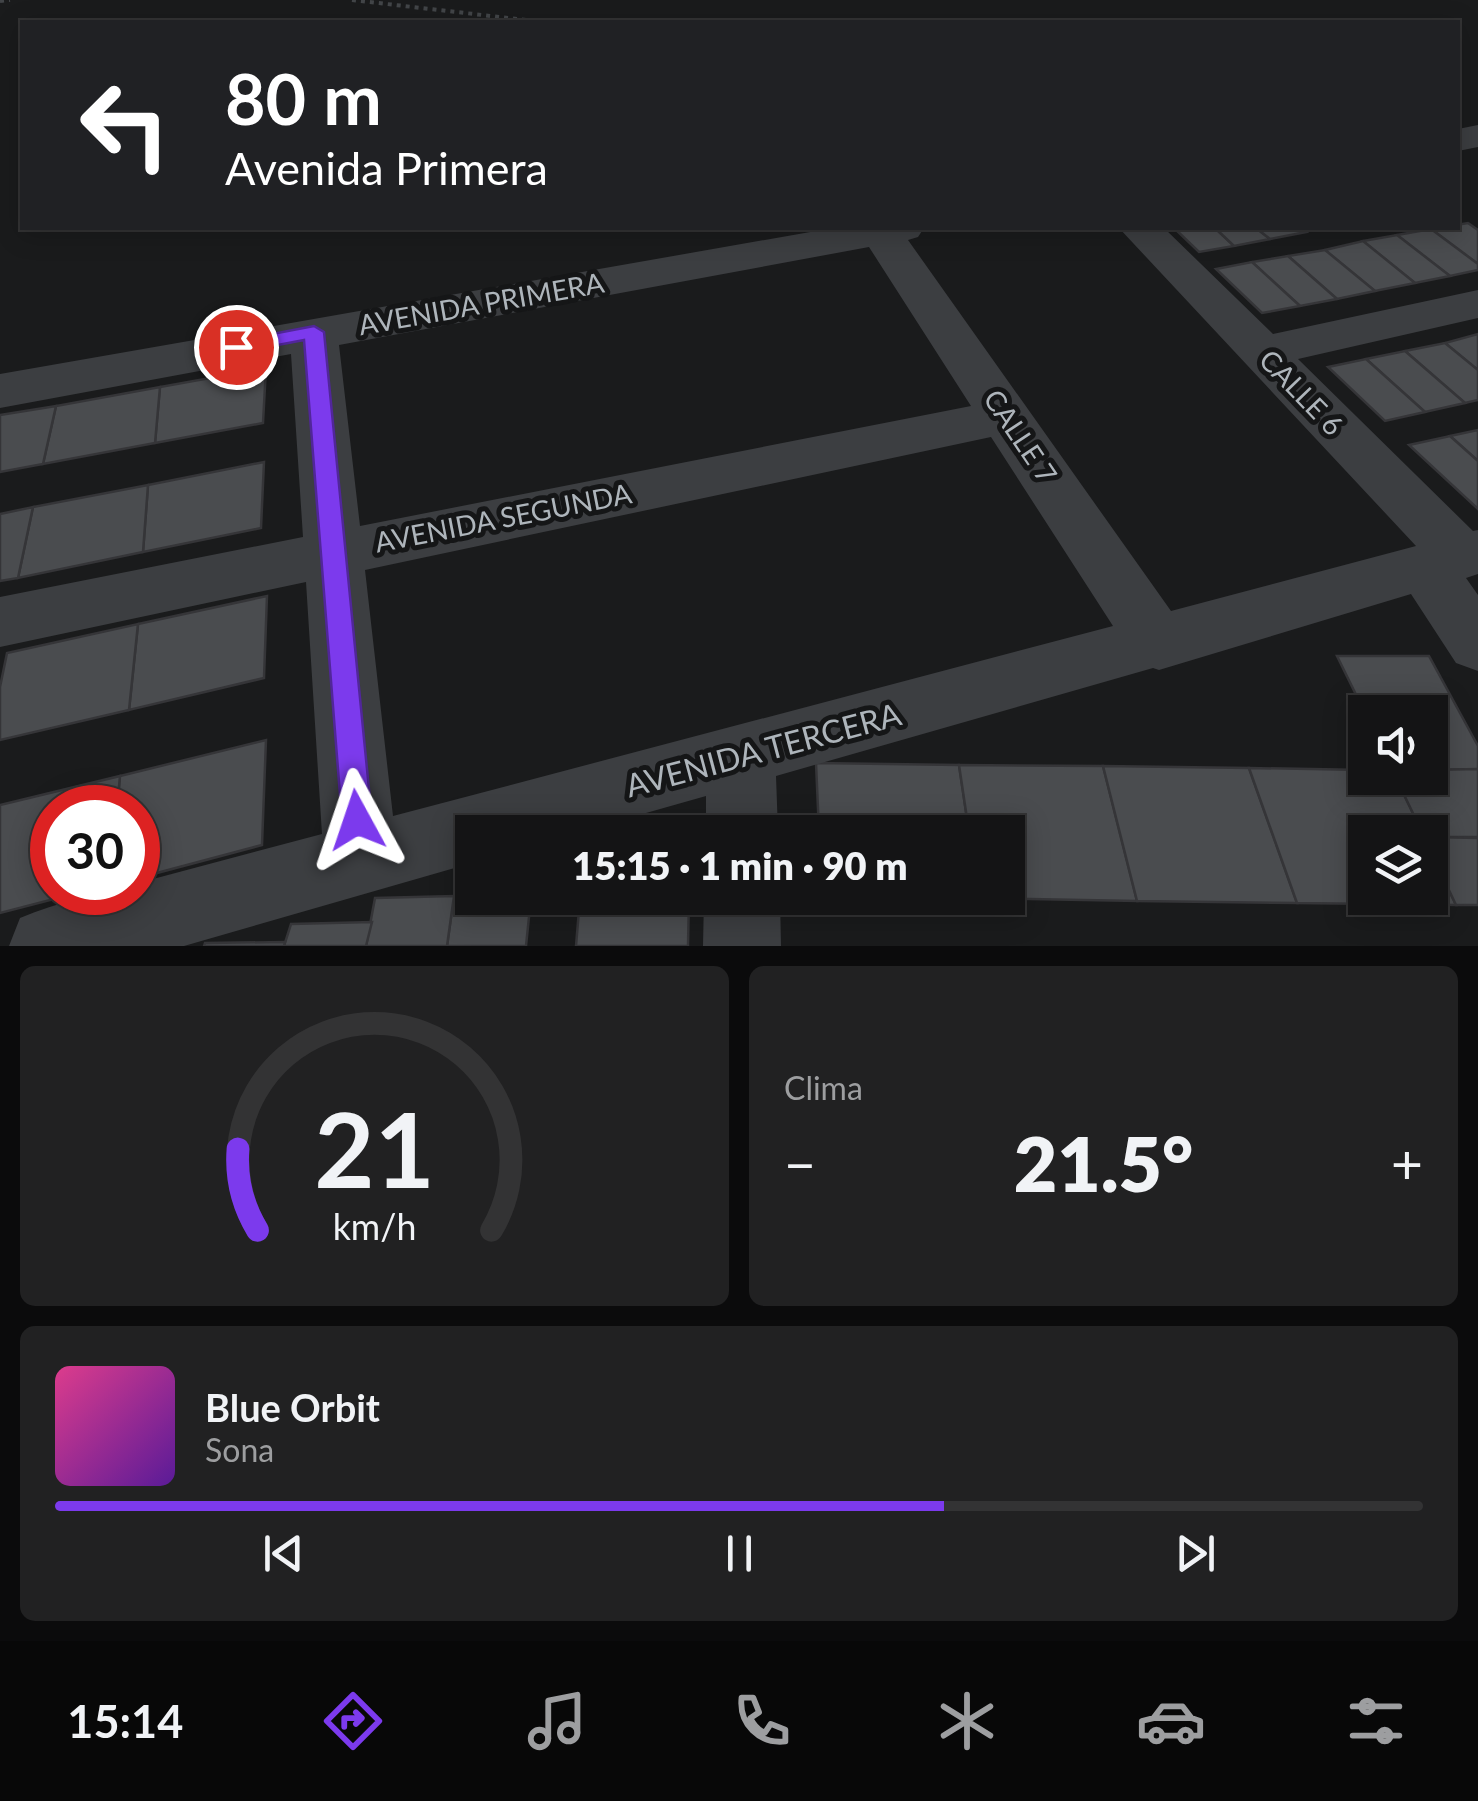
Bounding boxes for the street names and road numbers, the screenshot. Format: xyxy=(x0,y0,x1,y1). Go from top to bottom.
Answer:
street label: AVENIDA PRIMERA xyxy=(356,265,606,341)
street label: CALLE 6 xyxy=(1253,342,1351,442)
street label: CALLE 7 xyxy=(977,383,1065,489)
street label: AVENIDA SEGUNDA xyxy=(372,475,634,559)
street label: AVENIDA TERCERA xyxy=(621,693,905,805)

